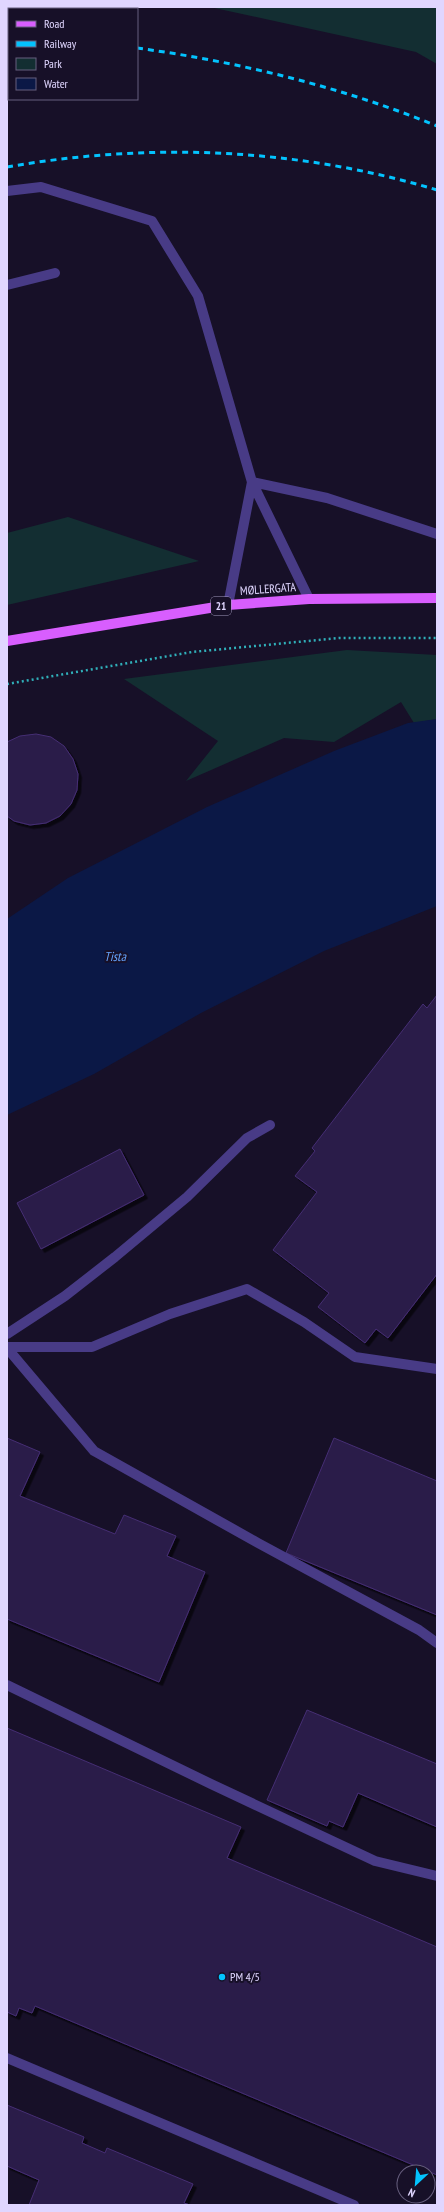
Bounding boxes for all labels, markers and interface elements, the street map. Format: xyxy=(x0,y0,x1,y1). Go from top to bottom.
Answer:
legend xyxy=(8,8,138,100)
text: Road xyxy=(44,16,64,31)
text: Railway xyxy=(44,36,77,51)
text: Park xyxy=(44,56,62,71)
text: Water xyxy=(44,76,69,91)
street label: MØLLERGATA xyxy=(239,579,297,598)
road number: 21 xyxy=(211,597,231,615)
water label: Tista xyxy=(104,948,127,965)
place label: PM 4/5 xyxy=(230,1969,260,1984)
marker: PM 4/5 xyxy=(217,1972,227,1982)
north arrow xyxy=(396,2164,436,2204)
text: N xyxy=(406,2185,417,2201)

